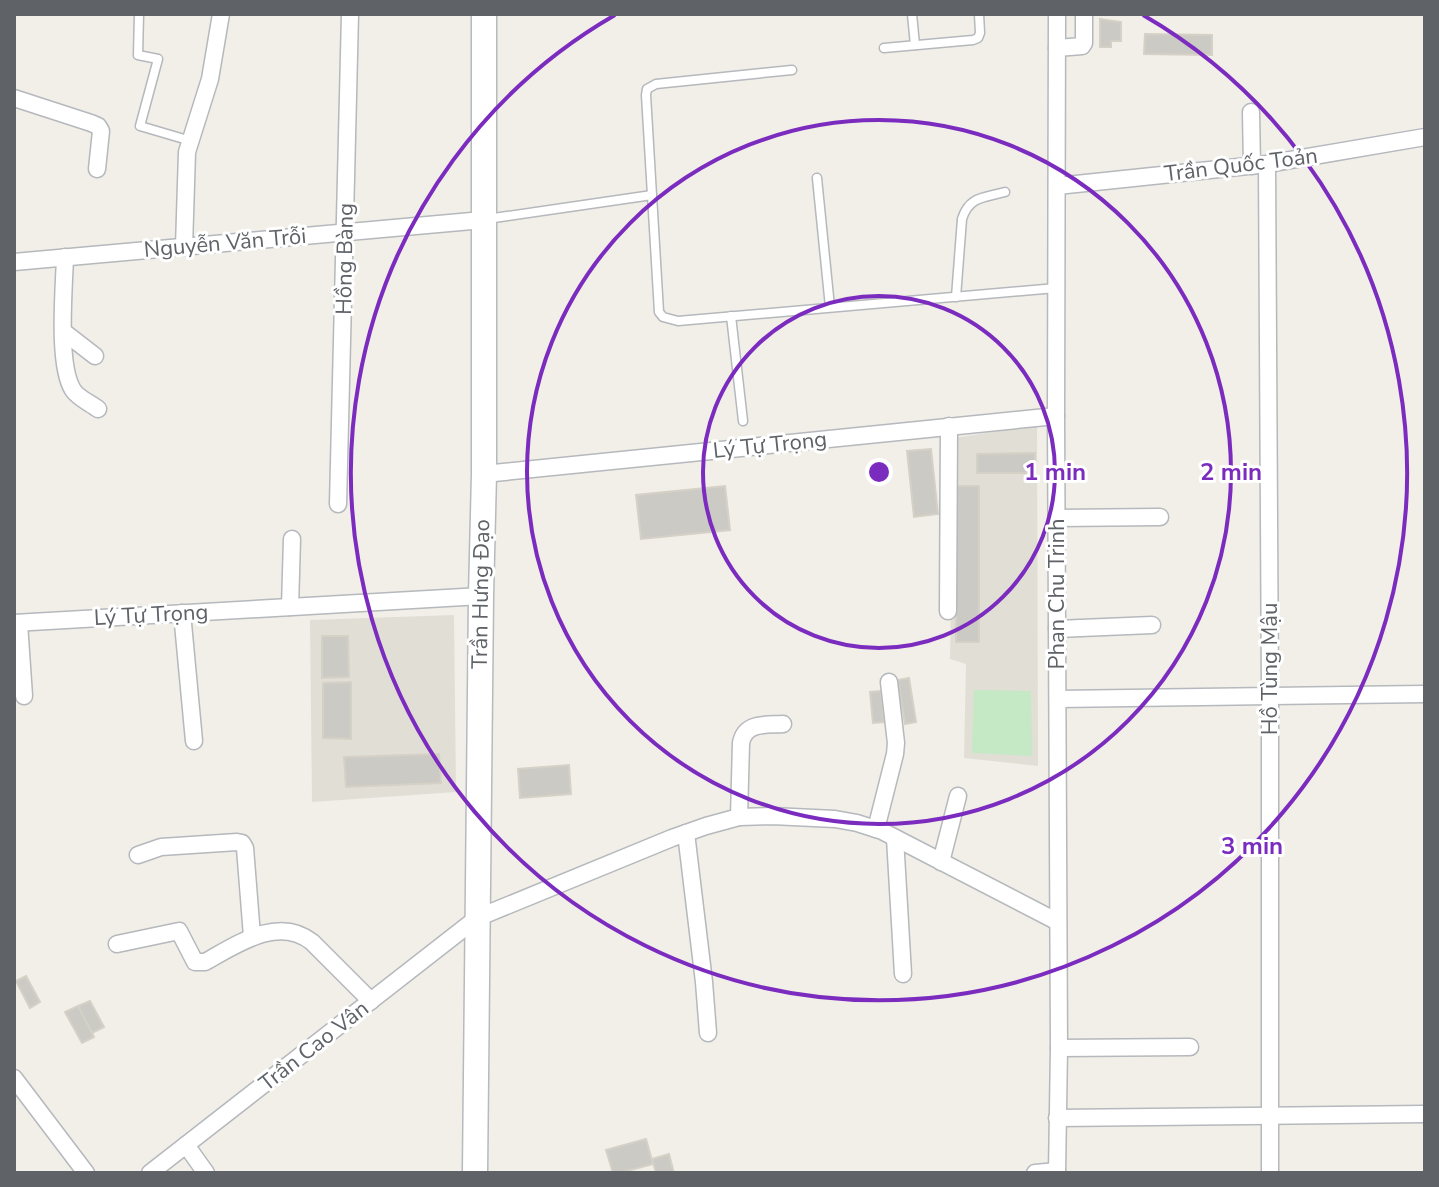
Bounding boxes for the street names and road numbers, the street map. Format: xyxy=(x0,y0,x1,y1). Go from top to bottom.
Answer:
street label: Trần Quốc Toản xyxy=(1163,141,1319,189)
street label: Hồng Bàng xyxy=(329,203,361,315)
street label: Nguyễn Văn Trỗi xyxy=(143,221,307,265)
street label: Lý Tự Trọng xyxy=(711,424,829,466)
street label: Phan Chu Trinh xyxy=(1042,518,1072,670)
street label: Trần Hưng Đạo xyxy=(465,519,497,669)
street label: Lý Tự Trọng xyxy=(93,597,209,633)
street label: Hồ Tùng Mậu xyxy=(1255,603,1285,735)
street label: Trần Cao Vân xyxy=(253,994,375,1098)

